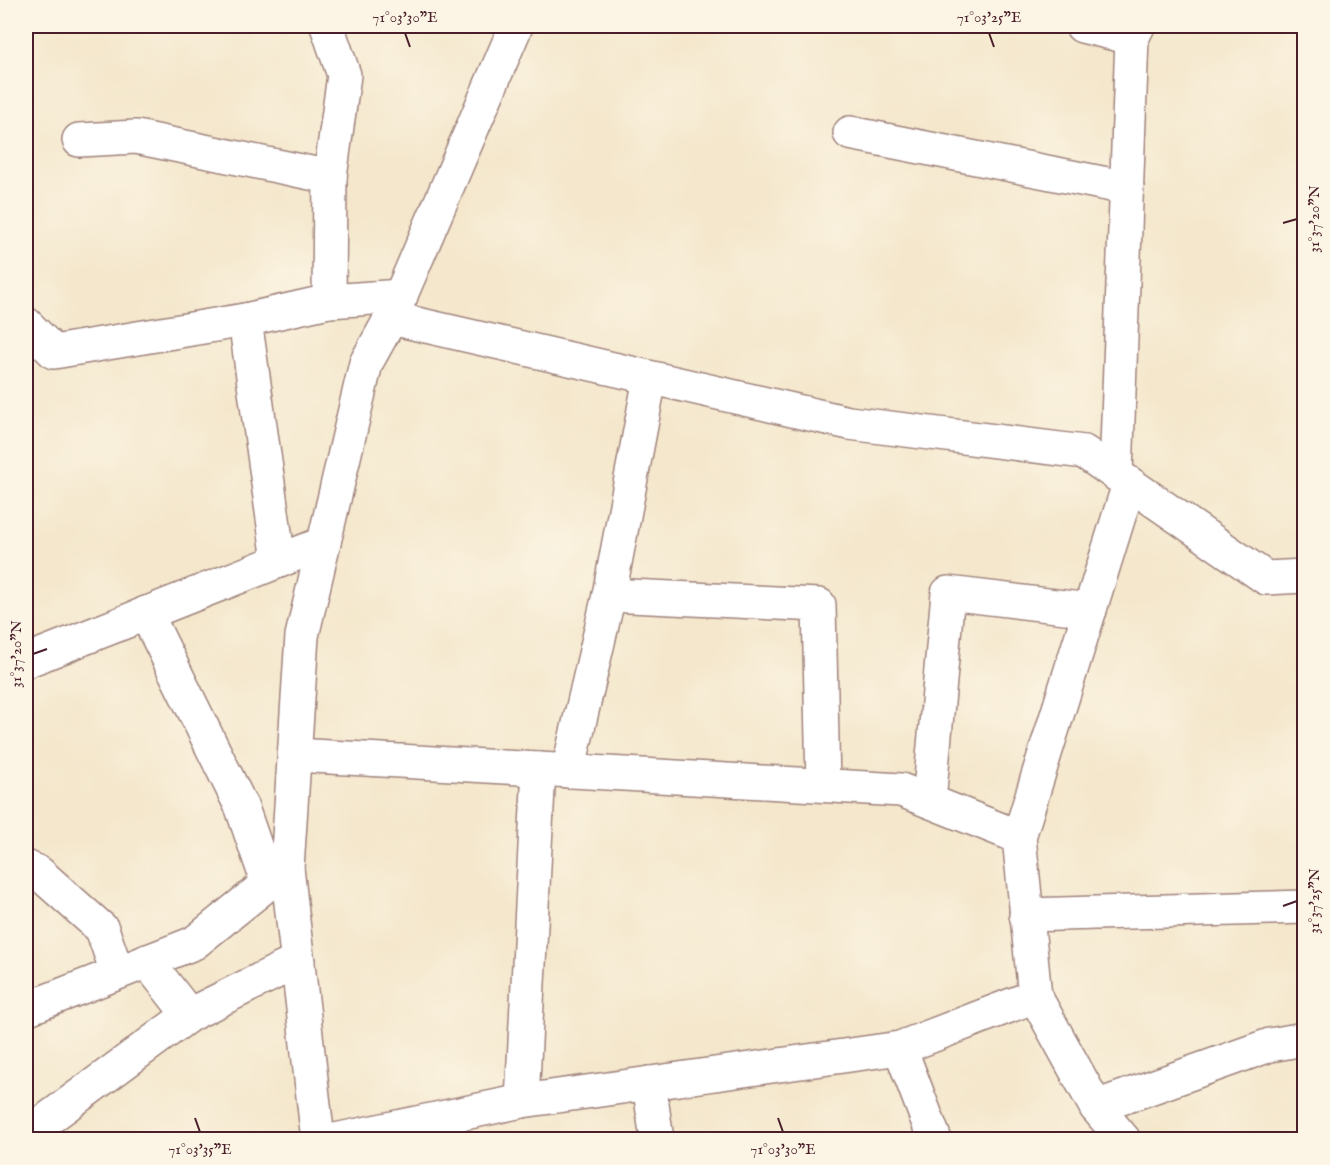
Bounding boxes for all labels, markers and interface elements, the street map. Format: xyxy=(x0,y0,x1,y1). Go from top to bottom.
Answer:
text: 71°03'30"E xyxy=(372,8,438,27)
text: 71°03'25"E xyxy=(957,8,1021,27)
text: 31°37'20"N xyxy=(1305,185,1324,253)
text: 31°37'20"N xyxy=(7,620,26,688)
text: 31°37'25"N xyxy=(1305,868,1324,934)
text: 71°03'35"E xyxy=(168,1140,232,1159)
text: 71°03'30"E xyxy=(750,1140,816,1159)

